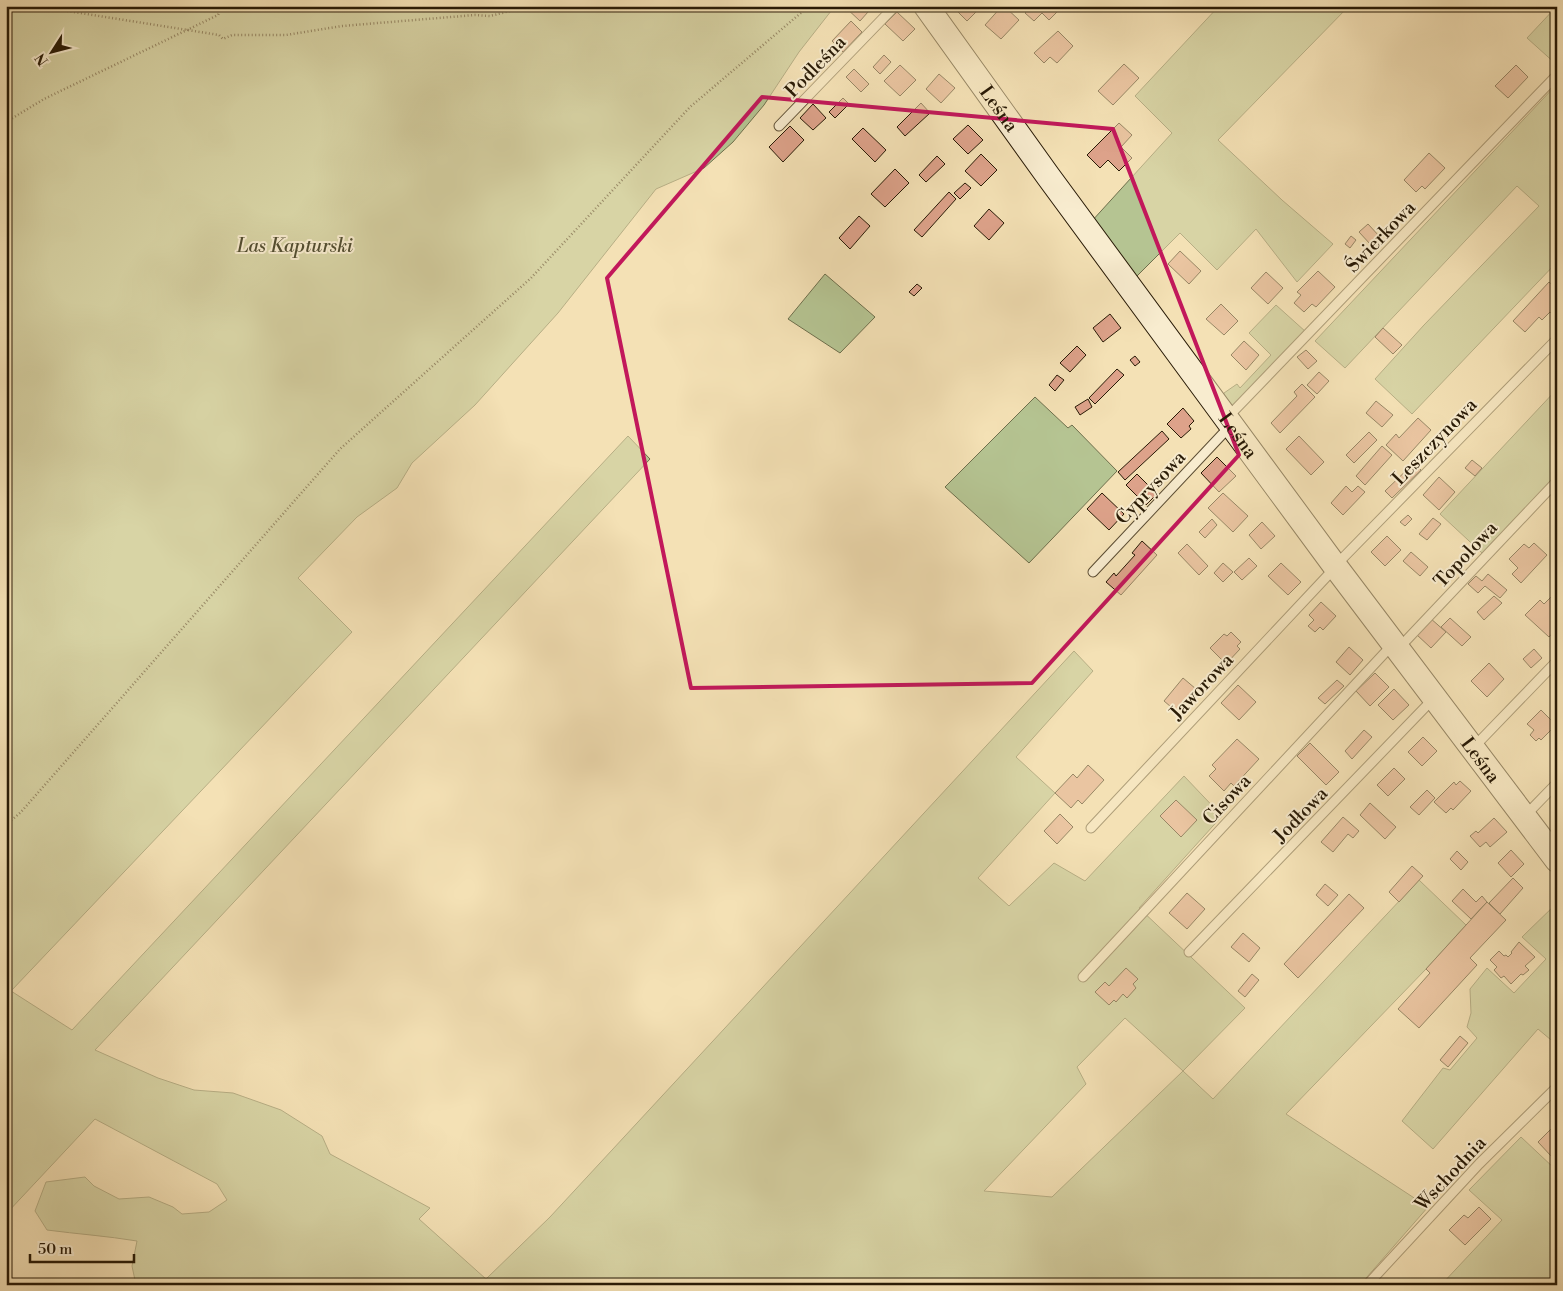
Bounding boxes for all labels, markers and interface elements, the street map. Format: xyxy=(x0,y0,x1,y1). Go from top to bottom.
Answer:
north arrow xyxy=(28,28,78,78)
street label: Podleśna xyxy=(780,30,852,103)
text: N xyxy=(32,49,53,69)
street label: Leśna xyxy=(974,81,1024,137)
street label: Świerkowa xyxy=(1340,195,1421,278)
park label: Las Kapturski xyxy=(236,234,353,258)
street label: Leszczynowa xyxy=(1387,393,1483,490)
street label: Leśna xyxy=(1213,408,1263,464)
street label: Cyprysowa xyxy=(1110,445,1191,530)
street label: Topolowa xyxy=(1429,516,1503,593)
street label: Jaworowa xyxy=(1164,648,1239,726)
street label: Leśna xyxy=(1455,732,1506,788)
street label: Cisowa xyxy=(1197,769,1257,830)
street label: Jodłowa xyxy=(1268,781,1333,848)
street label: Wschodnia xyxy=(1409,1131,1492,1217)
scale bar xyxy=(30,1231,134,1263)
text: 50 m xyxy=(38,1240,72,1259)

